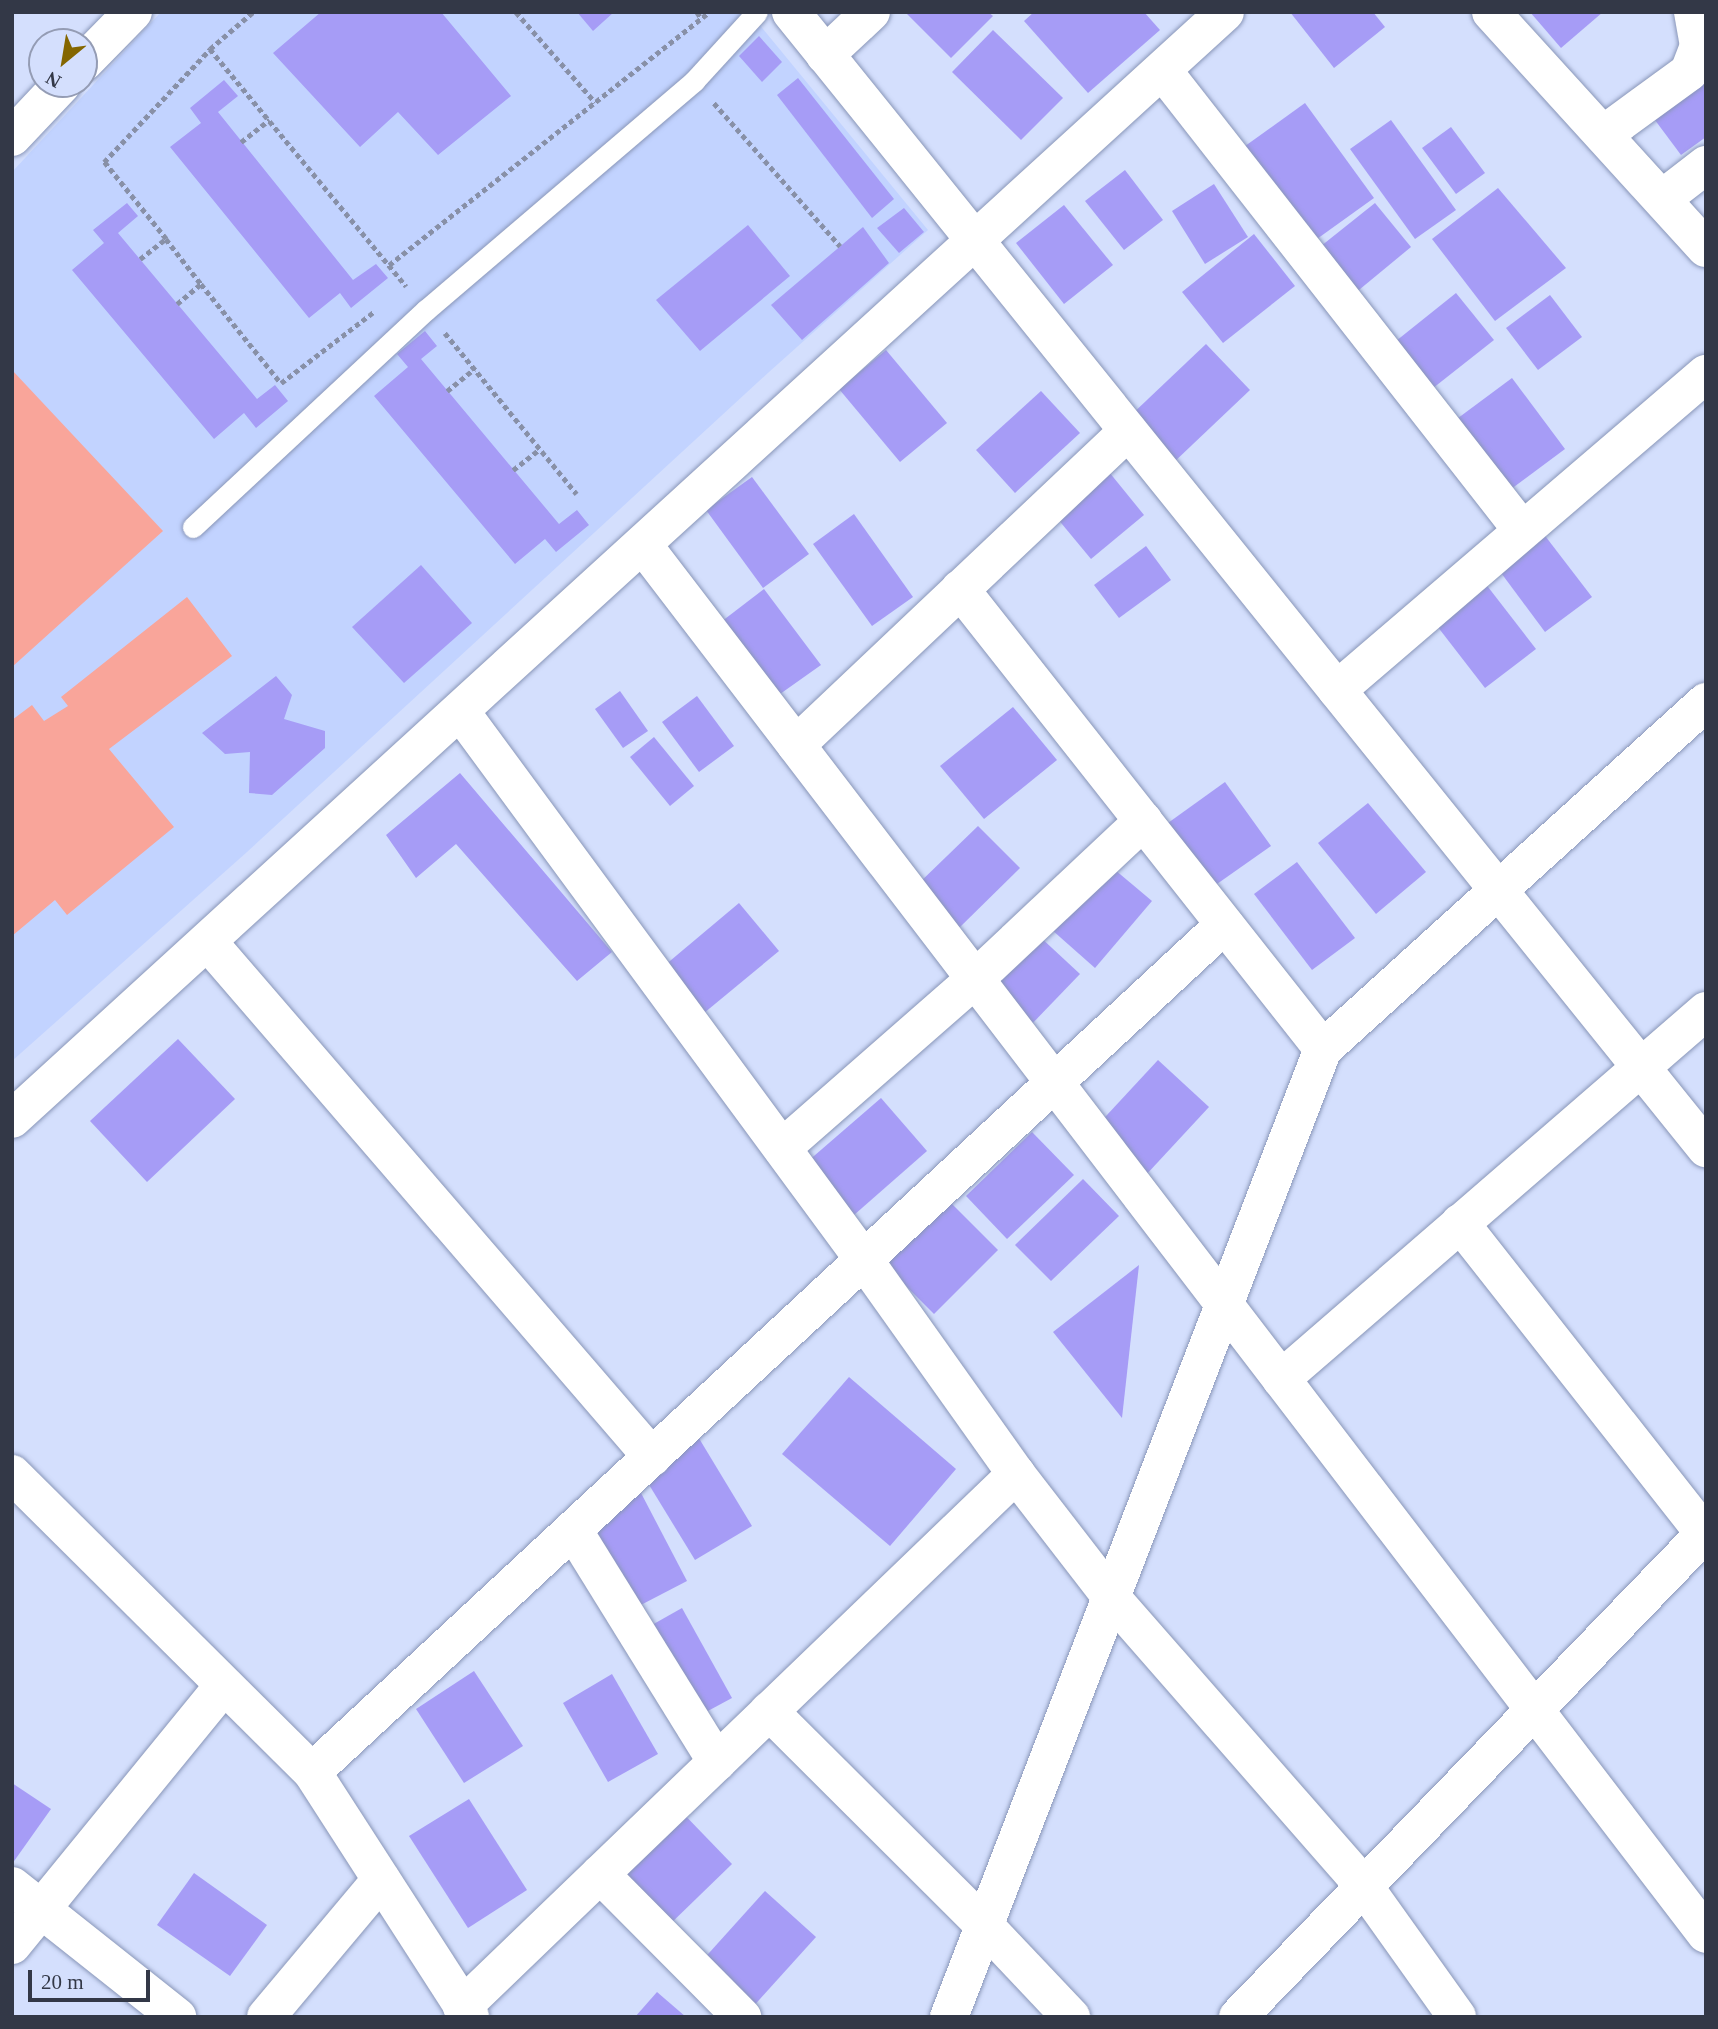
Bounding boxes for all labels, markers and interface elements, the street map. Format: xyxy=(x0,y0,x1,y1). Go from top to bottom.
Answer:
north arrow xyxy=(28,28,98,98)
text: N xyxy=(42,67,64,92)
scale bar xyxy=(32,1955,154,1999)
text: 20 m xyxy=(41,1970,84,1994)

